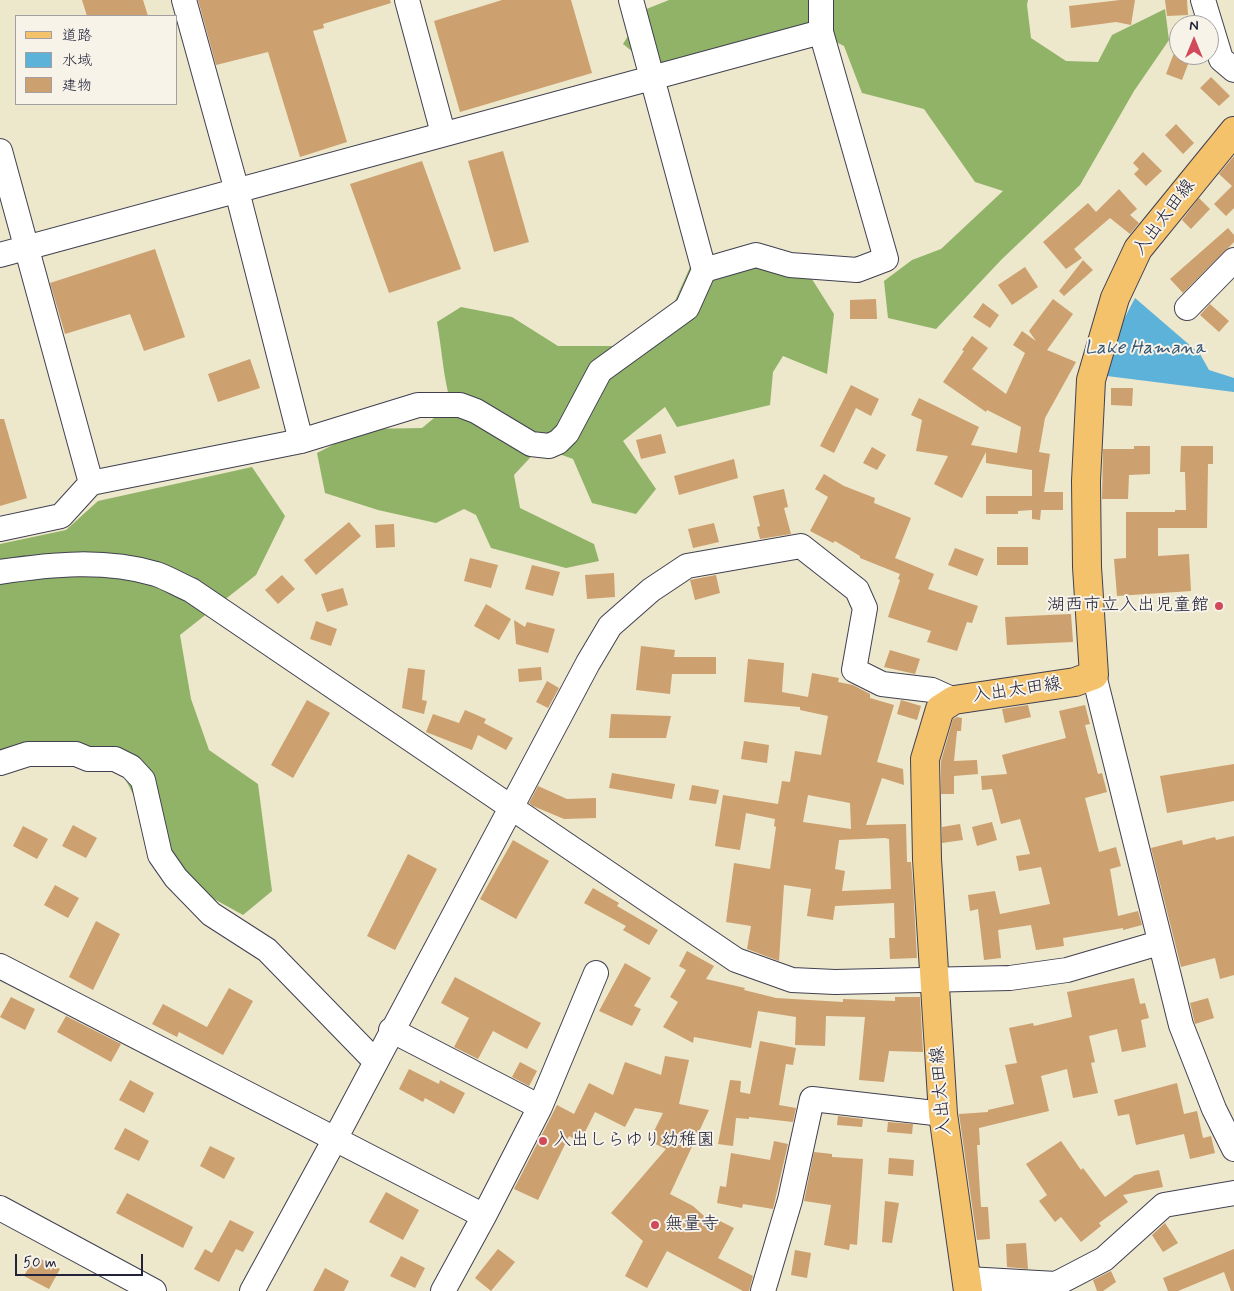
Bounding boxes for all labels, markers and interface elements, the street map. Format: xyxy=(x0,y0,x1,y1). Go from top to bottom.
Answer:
legend xyxy=(15,15,178,105)
north arrow xyxy=(1169,15,1219,65)
text: N xyxy=(1189,17,1199,35)
text: 道路 xyxy=(62,26,92,46)
text: 水域 xyxy=(62,51,92,71)
text: 建物 xyxy=(62,76,92,96)
street label: 入出太田線 xyxy=(1129,176,1201,260)
water label: Lake Hamana xyxy=(1084,338,1206,360)
place label: 湖西市立入出児童館 xyxy=(1047,595,1209,617)
marker: 湖西市立入出児童館 xyxy=(1213,600,1225,612)
street label: 入出太田線 xyxy=(971,674,1063,708)
street label: 入出太田線 xyxy=(927,1045,957,1137)
place label: 入出しらゆり幼稚園 xyxy=(553,1130,715,1152)
marker: 入出しらゆり幼稚園 xyxy=(537,1135,549,1147)
place label: 無量寺 xyxy=(665,1214,719,1236)
marker: 無量寺 xyxy=(649,1219,661,1231)
scale bar xyxy=(18,1244,145,1276)
text: 50 m xyxy=(23,1253,57,1273)

